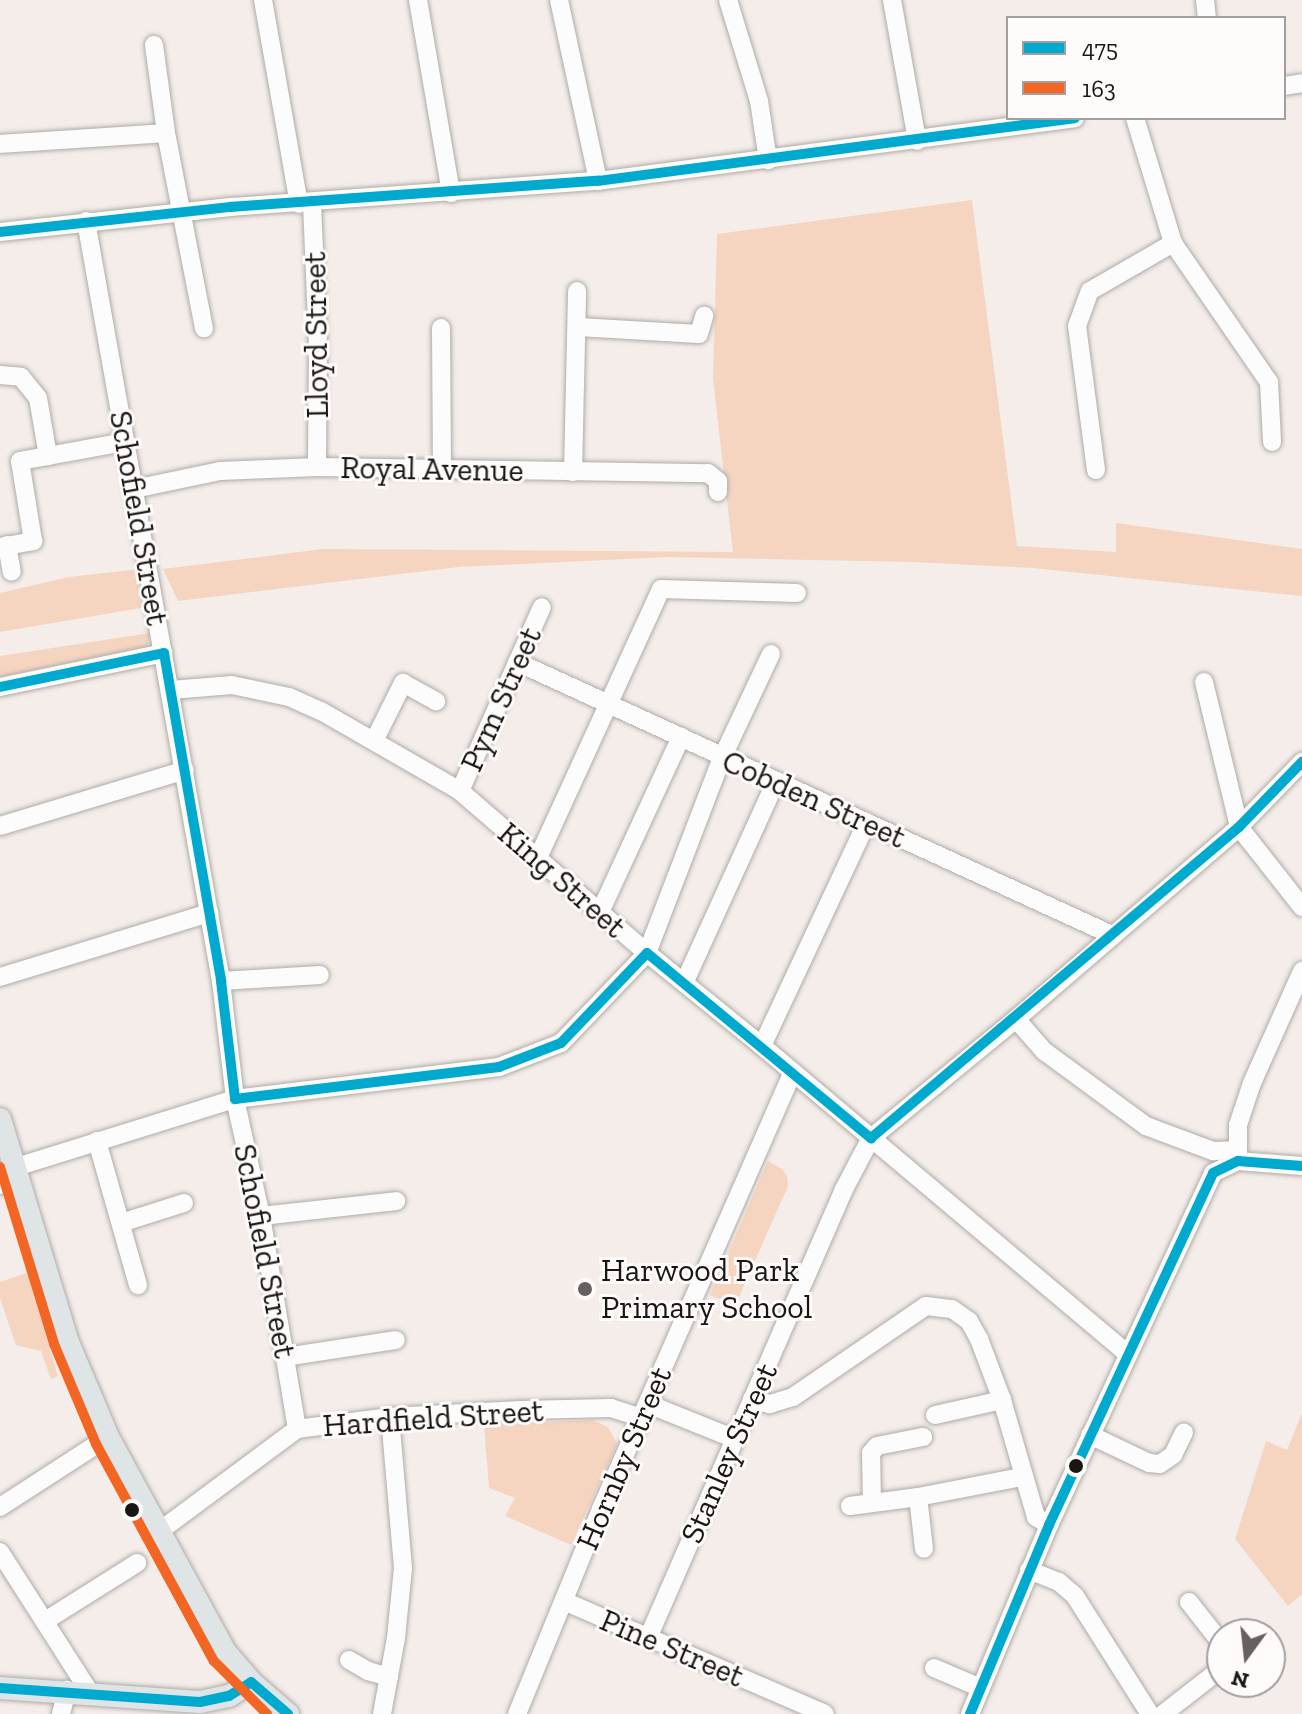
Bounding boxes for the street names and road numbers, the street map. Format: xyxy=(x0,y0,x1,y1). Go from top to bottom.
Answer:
street label: Lloyd Street xyxy=(295,251,337,419)
street label: Schofield Street xyxy=(101,408,177,628)
street label: Royal Avenue xyxy=(340,448,524,490)
street label: Pym Street xyxy=(452,621,550,777)
street label: Cobden Street xyxy=(716,741,912,857)
street label: King Street xyxy=(490,814,634,946)
street label: Schofield Street xyxy=(225,1141,305,1361)
street label: Stanley Street xyxy=(672,1357,786,1549)
street label: Hornby Street xyxy=(568,1360,680,1556)
street label: Hardfield Street xyxy=(321,1391,545,1445)
street label: Pine Street xyxy=(594,1601,750,1695)

